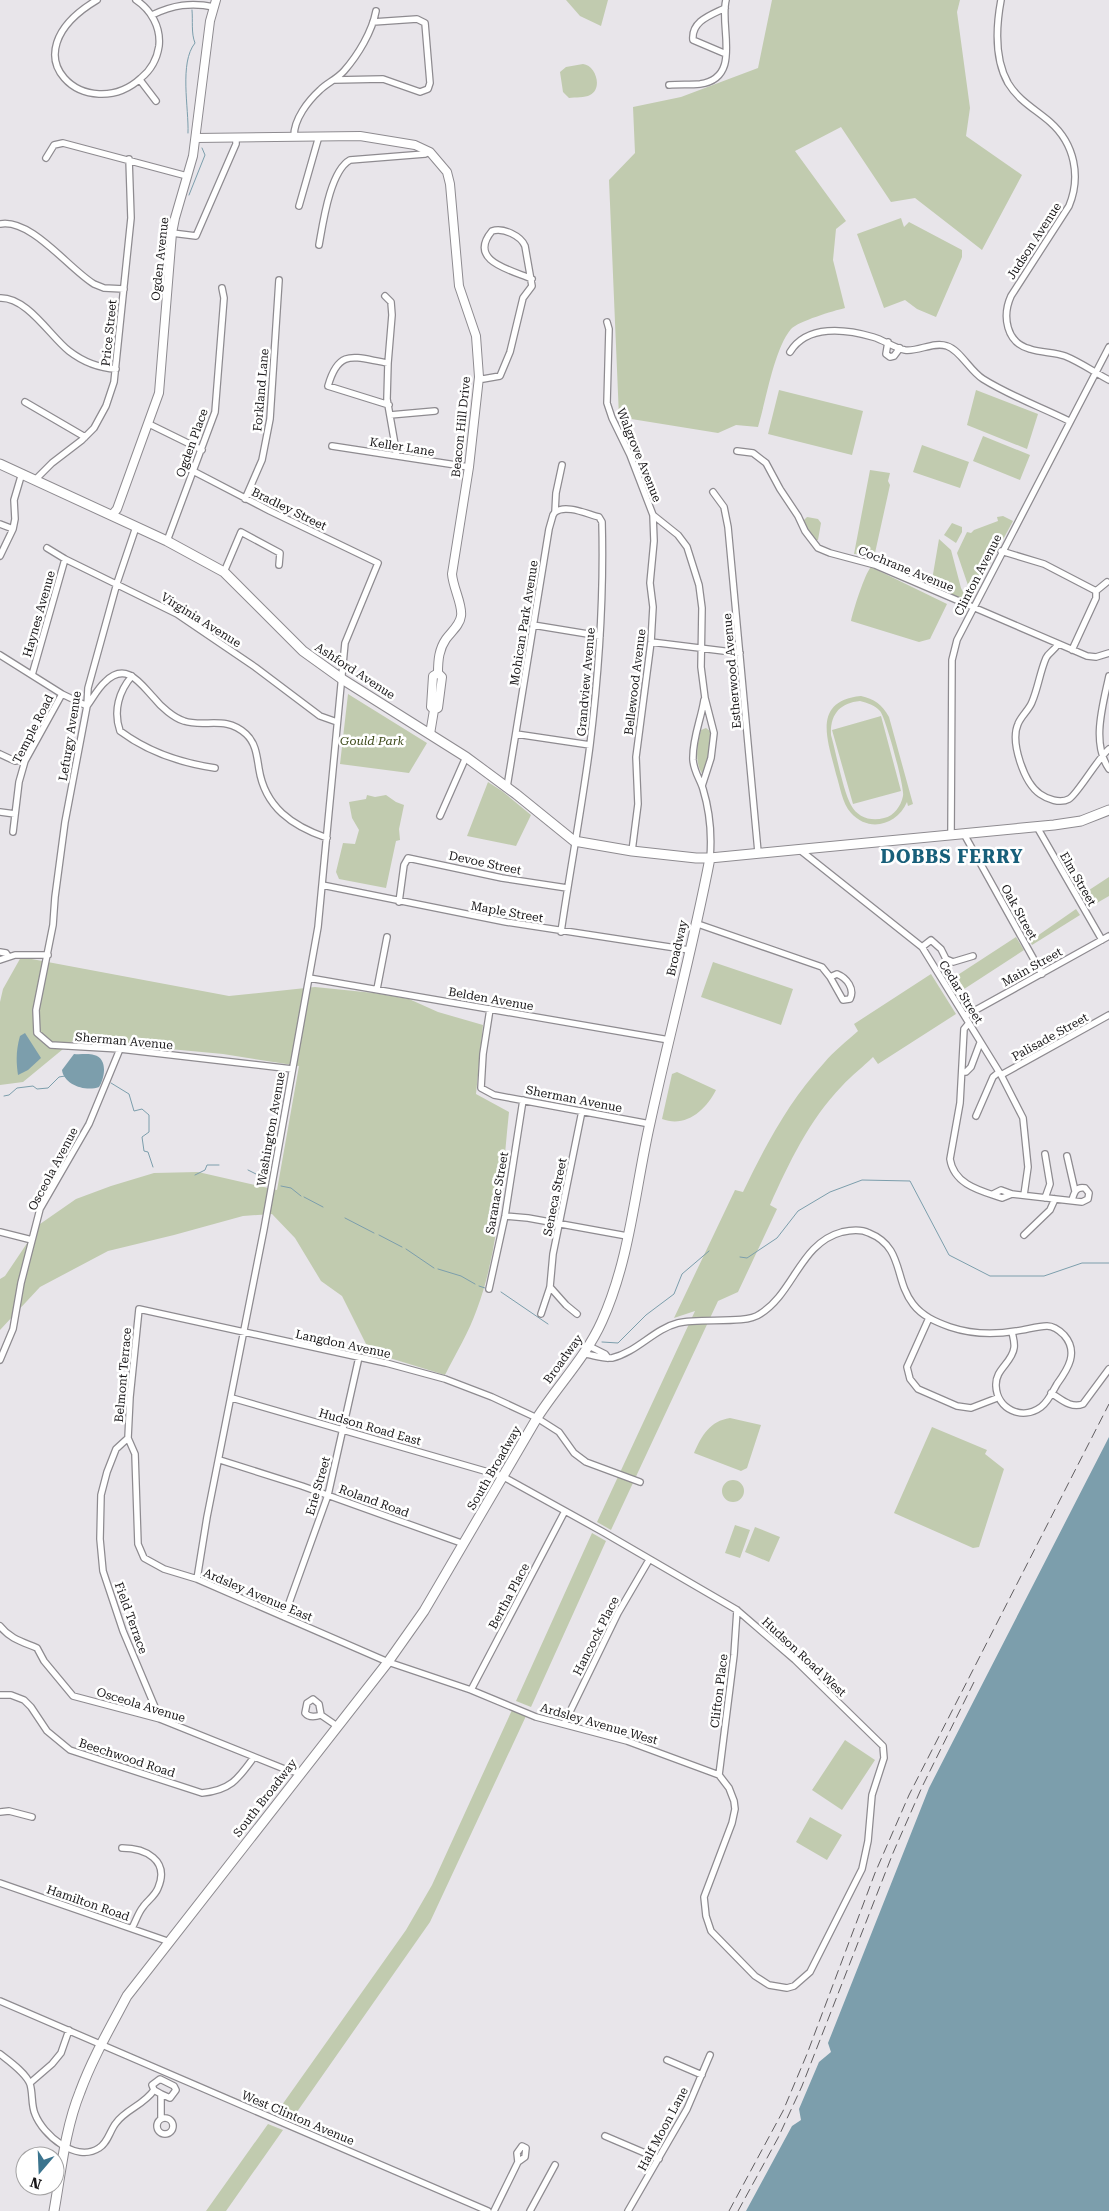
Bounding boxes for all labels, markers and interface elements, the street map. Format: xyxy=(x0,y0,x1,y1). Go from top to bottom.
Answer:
street label: Judson Avenue xyxy=(1004,200,1064,282)
street label: Ogden Avenue xyxy=(149,216,171,302)
street label: Price Street xyxy=(99,298,120,367)
street label: Forkland Lane xyxy=(250,347,272,432)
street label: Beacon Hill Drive xyxy=(449,375,473,478)
street label: Ogden Place xyxy=(173,406,211,479)
street label: Walgrove Avenue xyxy=(614,406,664,504)
street label: Keller Lane xyxy=(369,435,436,459)
street label: Bradley Street xyxy=(249,485,329,533)
street label: Clinton Avenue xyxy=(951,532,1005,618)
street label: Cochrane Avenue xyxy=(856,543,956,595)
street label: Mohican Park Avenue xyxy=(507,559,541,687)
street label: Haynes Avenue xyxy=(20,569,58,659)
street label: Virginia Avenue xyxy=(158,590,244,650)
street label: Estherwood Avenue xyxy=(720,612,744,729)
street label: Grandview Avenue xyxy=(574,627,598,737)
street label: Bellewood Avenue xyxy=(622,628,648,736)
street label: Ashford Avenue xyxy=(312,640,398,702)
street label: Lefurgy Avenue xyxy=(56,690,84,782)
street label: Temple Road xyxy=(10,692,57,766)
park label: Gould Park xyxy=(340,734,404,748)
district label: DOBBS FERRY xyxy=(881,846,1023,867)
street label: Devoe Street xyxy=(447,848,523,878)
street label: Elm Street xyxy=(1057,850,1099,909)
street label: Oak Street xyxy=(998,882,1040,943)
street label: Maple Street xyxy=(470,899,545,925)
street label: Broadway xyxy=(664,918,690,977)
street label: Main Street xyxy=(999,944,1065,989)
street label: Cedar Street xyxy=(936,958,986,1027)
street label: Belden Avenue xyxy=(447,985,535,1013)
street label: Palisade Street xyxy=(1009,1010,1091,1064)
street label: Sherman Avenue xyxy=(75,1030,174,1052)
street label: Washington Avenue xyxy=(254,1070,288,1187)
street label: Sherman Avenue xyxy=(525,1083,624,1115)
street label: Osceola Avenue xyxy=(25,1125,81,1213)
street label: Saranac Street xyxy=(483,1150,511,1235)
street label: Seneca Street xyxy=(541,1156,570,1237)
street label: Belmont Terrace xyxy=(112,1327,134,1423)
street label: Langdon Avenue xyxy=(294,1327,392,1361)
street label: Broadway xyxy=(541,1331,586,1386)
street label: Hudson Road East xyxy=(317,1406,423,1448)
street label: South Broadway xyxy=(464,1423,524,1513)
street label: Erie Street xyxy=(303,1454,333,1517)
street label: Roland Road xyxy=(337,1482,411,1520)
street label: Bertha Place xyxy=(486,1560,532,1631)
street label: Ardsley Avenue East xyxy=(201,1566,315,1625)
street label: Field Terrace xyxy=(112,1580,151,1656)
street label: Hancock Place xyxy=(570,1594,622,1678)
street label: Hudson Road West xyxy=(759,1614,849,1700)
street label: Clifton Place xyxy=(708,1653,731,1729)
street label: Osceola Avenue xyxy=(95,1685,188,1725)
street label: Ardsley Avenue West xyxy=(539,1701,660,1748)
street label: Beechwood Road xyxy=(77,1736,177,1780)
street label: South Broadway xyxy=(230,1756,300,1840)
street label: Hamilton Road xyxy=(45,1882,132,1924)
street label: Half Moon Lane xyxy=(635,2084,691,2173)
street label: West Clinton Avenue xyxy=(240,2088,357,2148)
north arrow xyxy=(15,2146,65,2196)
text: N xyxy=(28,2174,43,2193)

